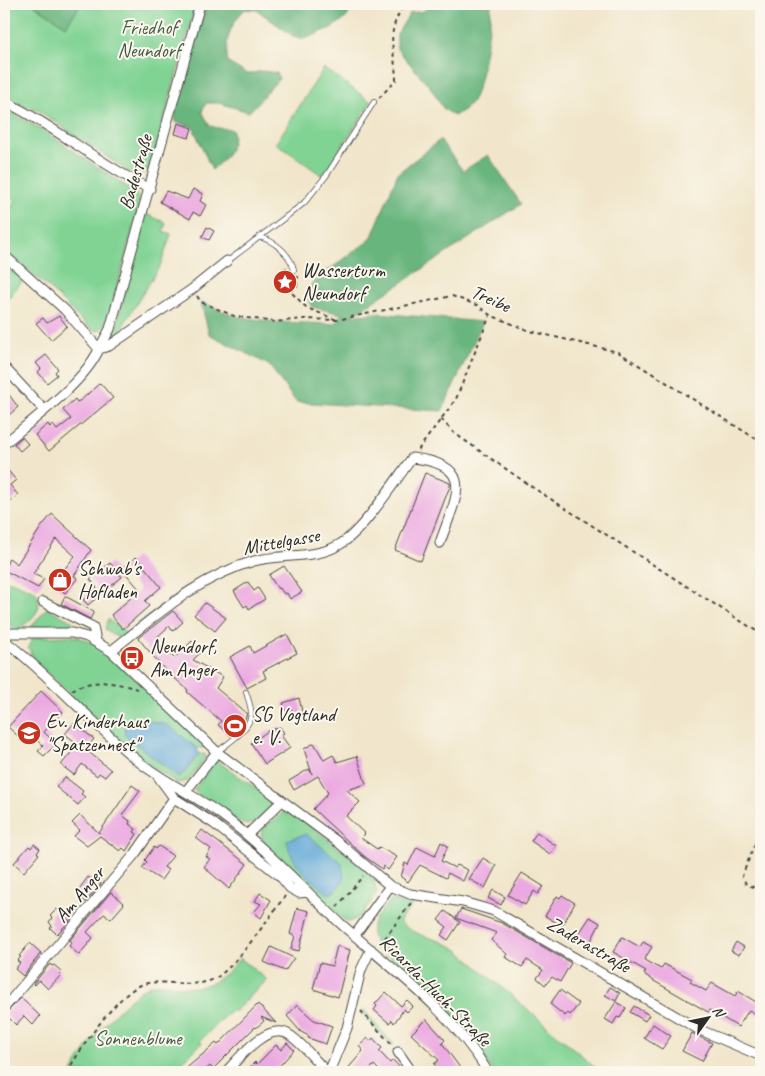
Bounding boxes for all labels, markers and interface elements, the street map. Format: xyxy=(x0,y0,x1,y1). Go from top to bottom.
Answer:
park label: Friedhof Neundorf xyxy=(117,15,185,63)
street label: Badestraße xyxy=(113,130,158,213)
place label: Wasserturm Neundorf xyxy=(302,258,386,306)
place icon: Wasserturm Neundorf xyxy=(272,269,298,295)
street label: Treibe xyxy=(467,279,516,319)
street label: Mittelgasse xyxy=(241,522,323,560)
place label: Schwab's Hofladen xyxy=(78,556,143,604)
shop icon: Schwab's Hofladen xyxy=(47,567,73,593)
place label: Neundorf, Am Anger xyxy=(150,634,218,682)
bus stop icon: Neundorf, Am Anger xyxy=(119,645,145,671)
place label: SG Vogtland e. V. xyxy=(252,702,338,750)
place label: Ev. Kinderhaus "Spatzennest" xyxy=(46,709,150,757)
sports icon: SG Vogtland e. V. xyxy=(222,713,248,739)
school or university icon: Ev. Kinderhaus "Spatzennest" xyxy=(16,720,42,746)
street label: Am Anger xyxy=(49,860,111,928)
street label: Zaderastraße xyxy=(542,911,636,979)
street label: Ricarda-Huch-Straße xyxy=(375,929,498,1053)
north arrow xyxy=(682,994,732,1044)
text: N xyxy=(709,1003,729,1021)
park label: Sonnenblume xyxy=(94,1026,183,1051)

